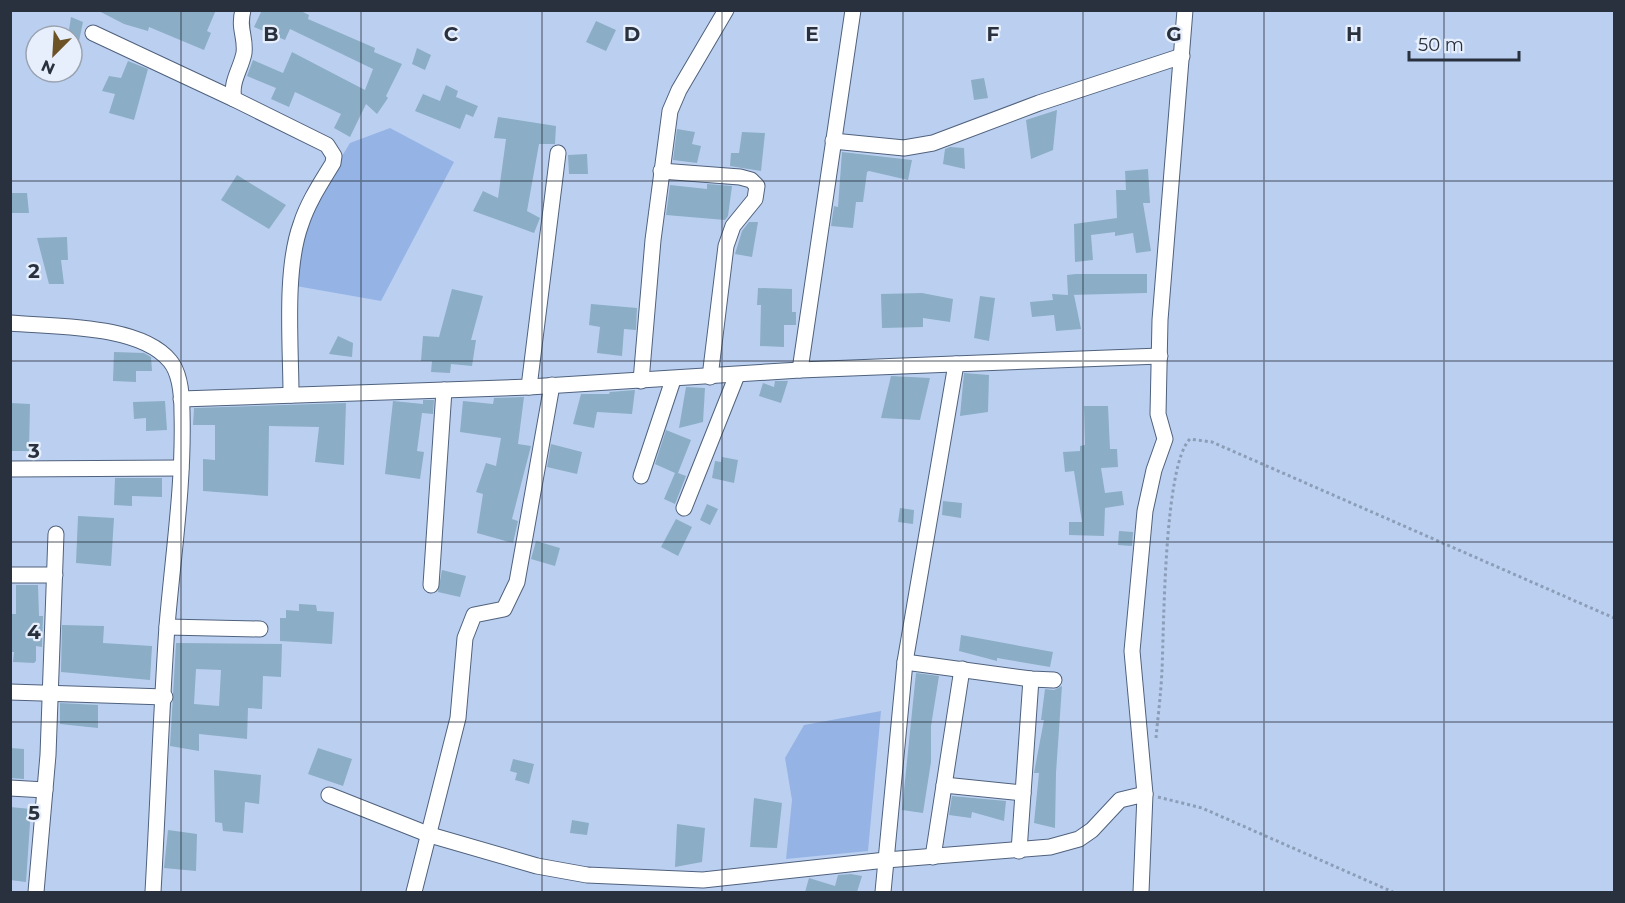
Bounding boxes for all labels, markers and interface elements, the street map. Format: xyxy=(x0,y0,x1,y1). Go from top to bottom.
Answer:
text: B xyxy=(263,22,279,46)
text: C xyxy=(444,22,459,46)
text: D xyxy=(624,22,640,46)
text: E xyxy=(805,22,819,46)
text: F xyxy=(987,22,1000,46)
text: G xyxy=(1166,22,1182,46)
text: H xyxy=(1346,22,1362,46)
north arrow xyxy=(24,24,84,84)
scale bar xyxy=(1409,24,1518,62)
text: 50 m xyxy=(1418,34,1464,56)
text: N xyxy=(38,56,58,79)
text: 2 xyxy=(28,259,40,283)
text: 3 xyxy=(27,439,40,463)
text: 4 xyxy=(27,620,41,644)
text: 5 xyxy=(28,801,40,825)

